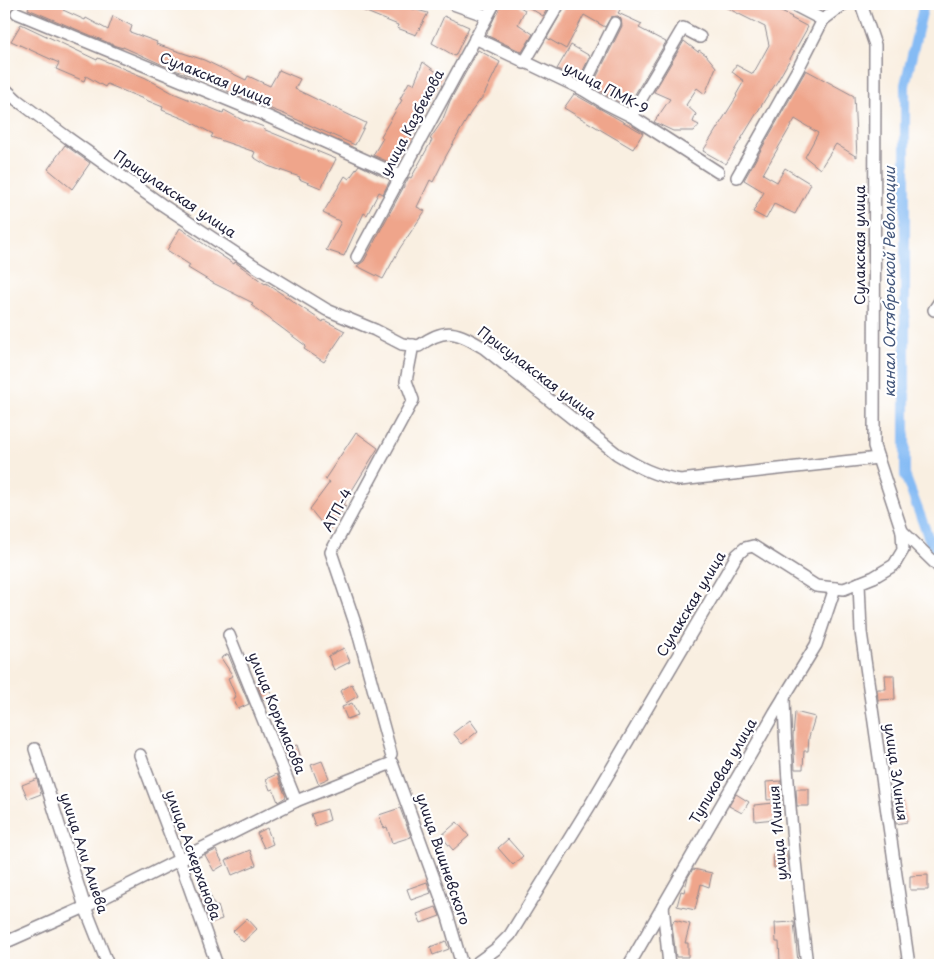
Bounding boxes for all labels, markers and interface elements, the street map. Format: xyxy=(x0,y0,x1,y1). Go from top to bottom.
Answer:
street label: Сулакская улица xyxy=(157,46,276,111)
street label: улица ПМК-9 xyxy=(560,56,652,119)
street label: улица Казбекова xyxy=(374,65,449,180)
street label: Присулакская улица xyxy=(110,145,241,243)
water label: канал Октябрьской Революции xyxy=(877,165,900,398)
street label: Сулакская улица xyxy=(849,185,870,305)
street label: Присулакская улица xyxy=(474,321,601,424)
street label: АТП-4 xyxy=(316,484,357,535)
street label: Сулакская улица xyxy=(651,547,731,660)
street label: улица Коркмасова xyxy=(243,649,312,777)
street label: Тупиковая улица xyxy=(684,714,761,827)
street label: улица 3Линия xyxy=(879,722,914,822)
street label: улица 1Линия xyxy=(763,785,792,881)
street label: улица Аскерханова xyxy=(160,787,227,923)
street label: улица Али Алиева xyxy=(55,790,114,916)
street label: улица Вишневского xyxy=(411,790,476,928)

